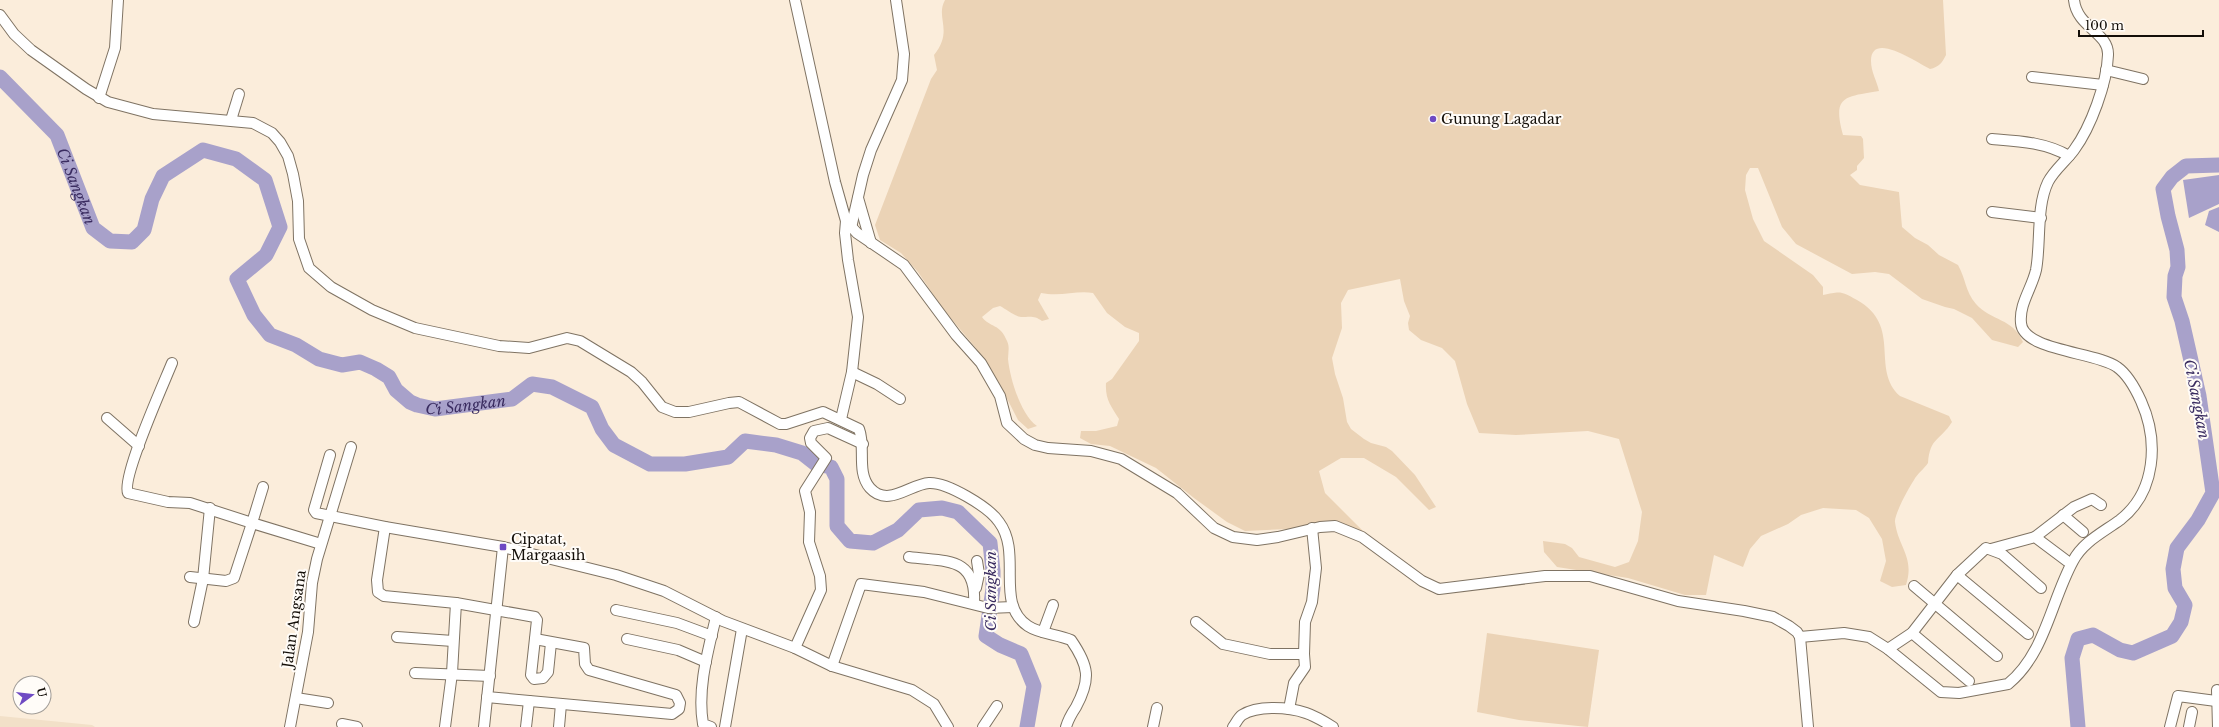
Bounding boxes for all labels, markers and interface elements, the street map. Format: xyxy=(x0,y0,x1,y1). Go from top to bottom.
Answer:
scale bar xyxy=(2079,12,2203,38)
text: 100 m xyxy=(2085,18,2124,33)
place label: Gunung Lagadar xyxy=(1441,110,1562,128)
marker: Gunung Lagadar xyxy=(1428,114,1438,124)
water label: Ci Sangkan xyxy=(53,145,100,227)
water label: Ci Sangkan xyxy=(2180,358,2214,440)
water label: Ci Sangkan xyxy=(424,390,507,419)
place label: Cipatat, Margaasih xyxy=(511,530,586,564)
marker: Cipatat, Margaasih xyxy=(498,542,508,552)
water label: Ci Sangkan xyxy=(981,551,1000,631)
street label: Jalan Angsana xyxy=(278,569,310,671)
north arrow xyxy=(12,675,52,715)
text: U xyxy=(34,686,50,699)

